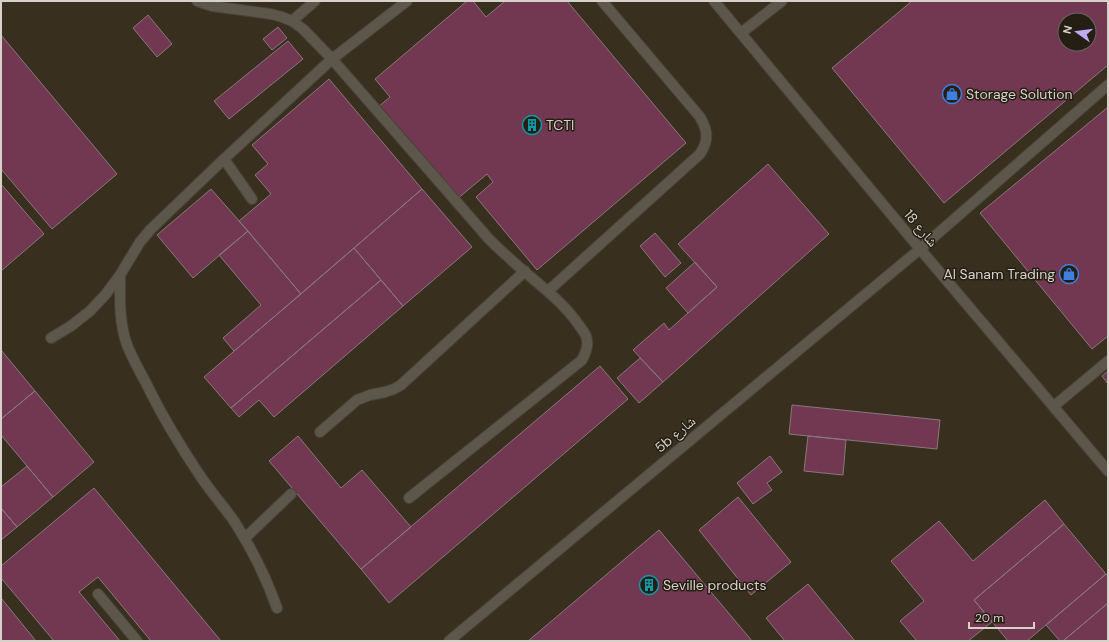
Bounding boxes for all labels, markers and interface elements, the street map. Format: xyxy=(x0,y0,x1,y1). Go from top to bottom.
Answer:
north arrow xyxy=(1057,12,1097,52)
text: N xyxy=(1060,24,1075,35)
shop icon: Storage Solution xyxy=(941,83,963,105)
place label: Storage Solution xyxy=(966,85,1072,103)
building icon: TCTI xyxy=(521,114,543,136)
place label: TCTI xyxy=(546,116,574,134)
street label: شارع 18 xyxy=(899,206,942,251)
shop icon: Al Sanam Trading xyxy=(1058,263,1080,285)
place label: Al Sanam Trading xyxy=(943,265,1055,283)
street label: 5b شارع xyxy=(651,412,700,457)
building icon: Seville products xyxy=(638,574,660,596)
place label: Seville products xyxy=(663,576,767,594)
scale bar xyxy=(969,604,1034,630)
text: 20 m xyxy=(975,610,1004,626)

